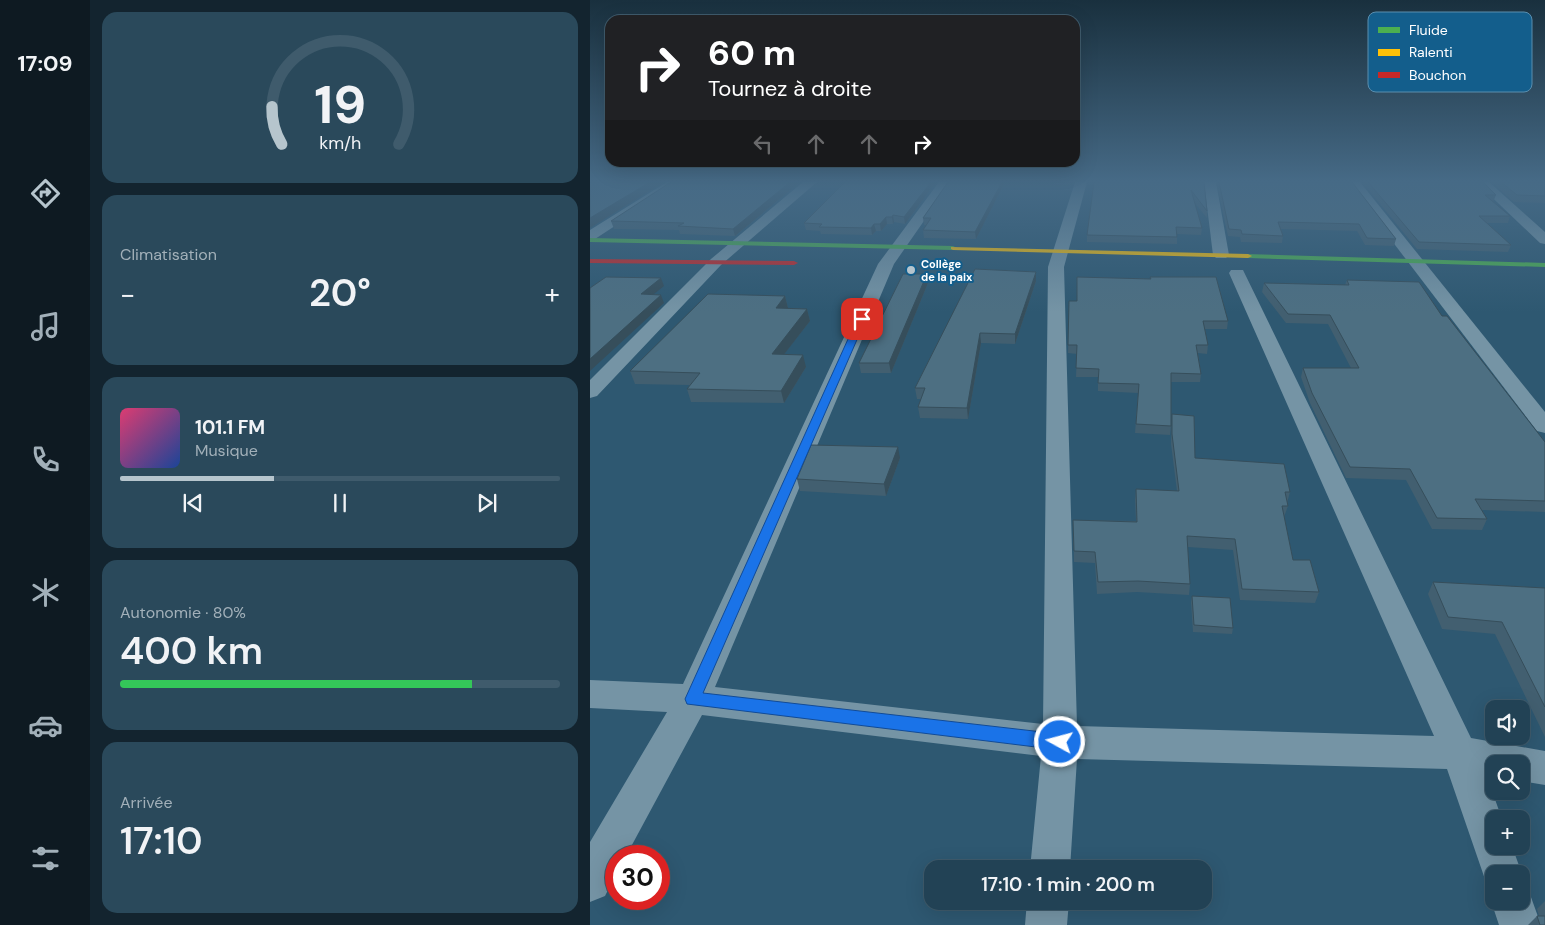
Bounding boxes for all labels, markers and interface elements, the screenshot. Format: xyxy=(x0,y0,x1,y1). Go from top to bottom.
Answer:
legend xyxy=(1368,12,1532,92)
text: Fluide xyxy=(1409,21,1448,39)
text: 60 m xyxy=(708,30,796,76)
icon: right xyxy=(625,35,690,100)
text: Ralenti xyxy=(1409,43,1453,61)
text: 17:09 xyxy=(18,49,72,78)
text: Bouchon xyxy=(1409,66,1466,84)
text: 19 xyxy=(314,71,366,139)
text: Tournez à droite xyxy=(708,74,872,103)
icon: left xyxy=(749,130,777,158)
icon: ahead xyxy=(802,130,830,158)
icon: ahead xyxy=(855,130,883,158)
icon: right xyxy=(908,130,936,158)
text: km/h xyxy=(319,131,361,155)
icon: directions xyxy=(28,176,63,211)
text: Climatisation xyxy=(120,244,217,265)
place label: Collège de la paix xyxy=(921,257,973,284)
marker: Collège de la paix xyxy=(905,264,917,276)
text: 20° xyxy=(309,268,371,318)
text: − xyxy=(120,276,135,313)
text: + xyxy=(545,276,560,313)
pin xyxy=(841,298,883,340)
icon: arrive xyxy=(848,305,876,333)
icon: music xyxy=(28,309,63,344)
text: 101.1 FM xyxy=(195,415,265,440)
text: Musique xyxy=(195,440,258,461)
icon: phone xyxy=(28,442,63,477)
icon: previous xyxy=(179,489,207,517)
icon: pause xyxy=(326,489,354,517)
icon: next xyxy=(473,489,501,517)
icon: climate xyxy=(28,575,63,610)
text: Autonomie · 80% xyxy=(120,602,246,623)
text: 400 km xyxy=(120,626,263,676)
map controls xyxy=(1485,700,1530,910)
button: sound xyxy=(1485,700,1530,745)
icon: car xyxy=(28,708,63,743)
position arrow xyxy=(1033,715,1085,767)
button: search xyxy=(1485,755,1530,800)
text: Arrivée xyxy=(120,792,173,813)
button: + xyxy=(1485,810,1530,855)
text: 17:10 xyxy=(120,816,202,866)
icon: filters xyxy=(28,841,63,876)
speed limit sign: 30 xyxy=(605,845,670,910)
button: − xyxy=(1485,865,1530,910)
text: 17:10 · 1 min · 200 m xyxy=(981,872,1155,897)

